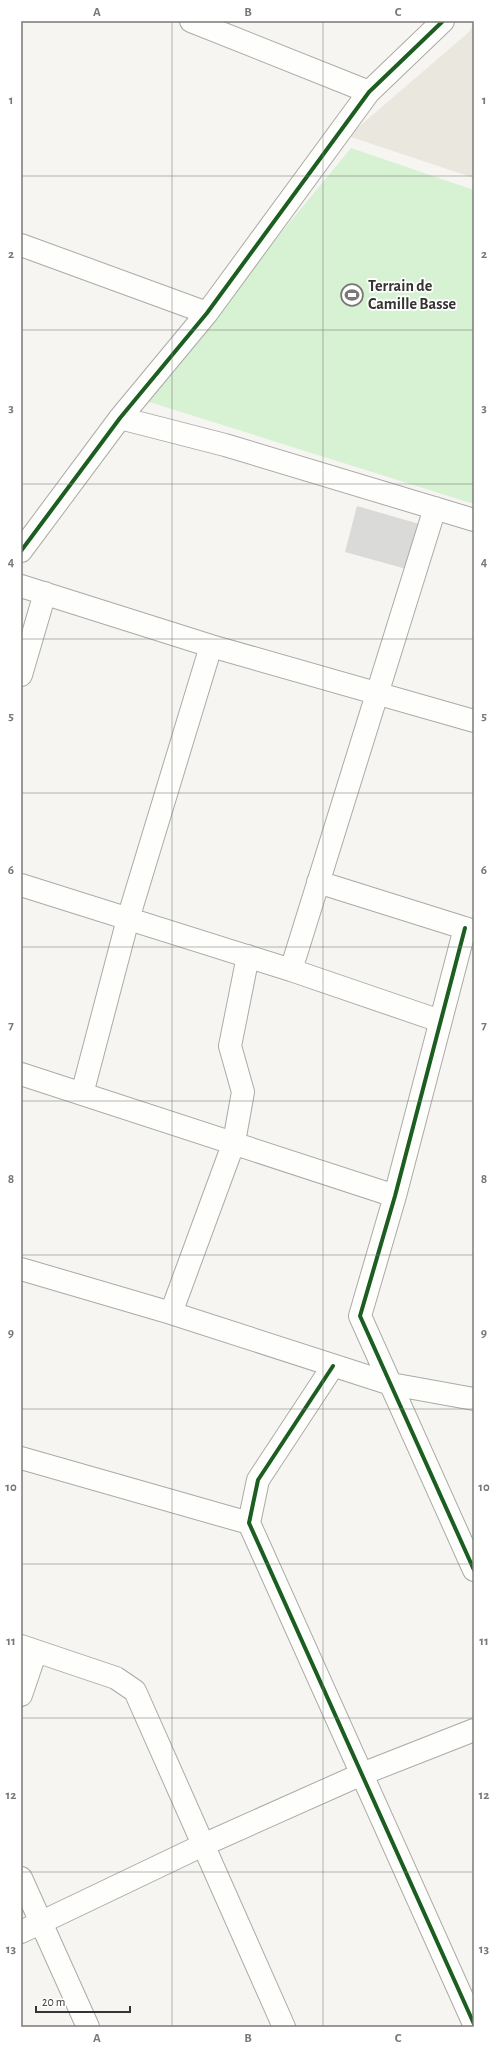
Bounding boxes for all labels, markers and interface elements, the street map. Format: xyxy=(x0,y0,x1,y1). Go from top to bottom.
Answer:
text: A xyxy=(93,6,101,19)
text: B xyxy=(244,6,252,19)
text: C xyxy=(395,6,402,19)
text: 1 xyxy=(9,94,13,107)
text: 1 xyxy=(482,94,486,107)
text: 2 xyxy=(8,248,14,261)
text: 2 xyxy=(481,248,487,261)
place label: Terrain de Camille Basse xyxy=(368,278,457,312)
sports icon: Terrain de Camille Basse xyxy=(339,282,365,308)
text: 3 xyxy=(8,402,14,415)
text: 3 xyxy=(481,402,487,415)
text: 4 xyxy=(8,556,15,569)
text: 4 xyxy=(481,556,488,569)
text: 5 xyxy=(8,710,14,723)
text: 5 xyxy=(481,710,487,723)
text: 6 xyxy=(8,864,14,877)
text: 6 xyxy=(481,864,487,877)
text: 7 xyxy=(8,1019,14,1032)
text: 7 xyxy=(481,1019,487,1032)
text: 8 xyxy=(8,1173,14,1186)
text: 8 xyxy=(481,1173,487,1186)
text: 9 xyxy=(8,1327,14,1340)
text: 9 xyxy=(481,1327,487,1340)
text: 10 xyxy=(5,1481,17,1494)
text: 10 xyxy=(478,1481,490,1494)
text: 11 xyxy=(6,1635,16,1648)
text: 11 xyxy=(479,1635,489,1648)
text: 12 xyxy=(6,1789,16,1802)
text: 12 xyxy=(479,1789,489,1802)
text: 13 xyxy=(6,1943,17,1956)
text: 13 xyxy=(479,1943,490,1956)
scale bar xyxy=(36,1988,130,2014)
text: 20 m xyxy=(42,1996,65,2008)
text: A xyxy=(93,2032,101,2045)
text: B xyxy=(244,2032,252,2045)
text: C xyxy=(395,2032,402,2045)

